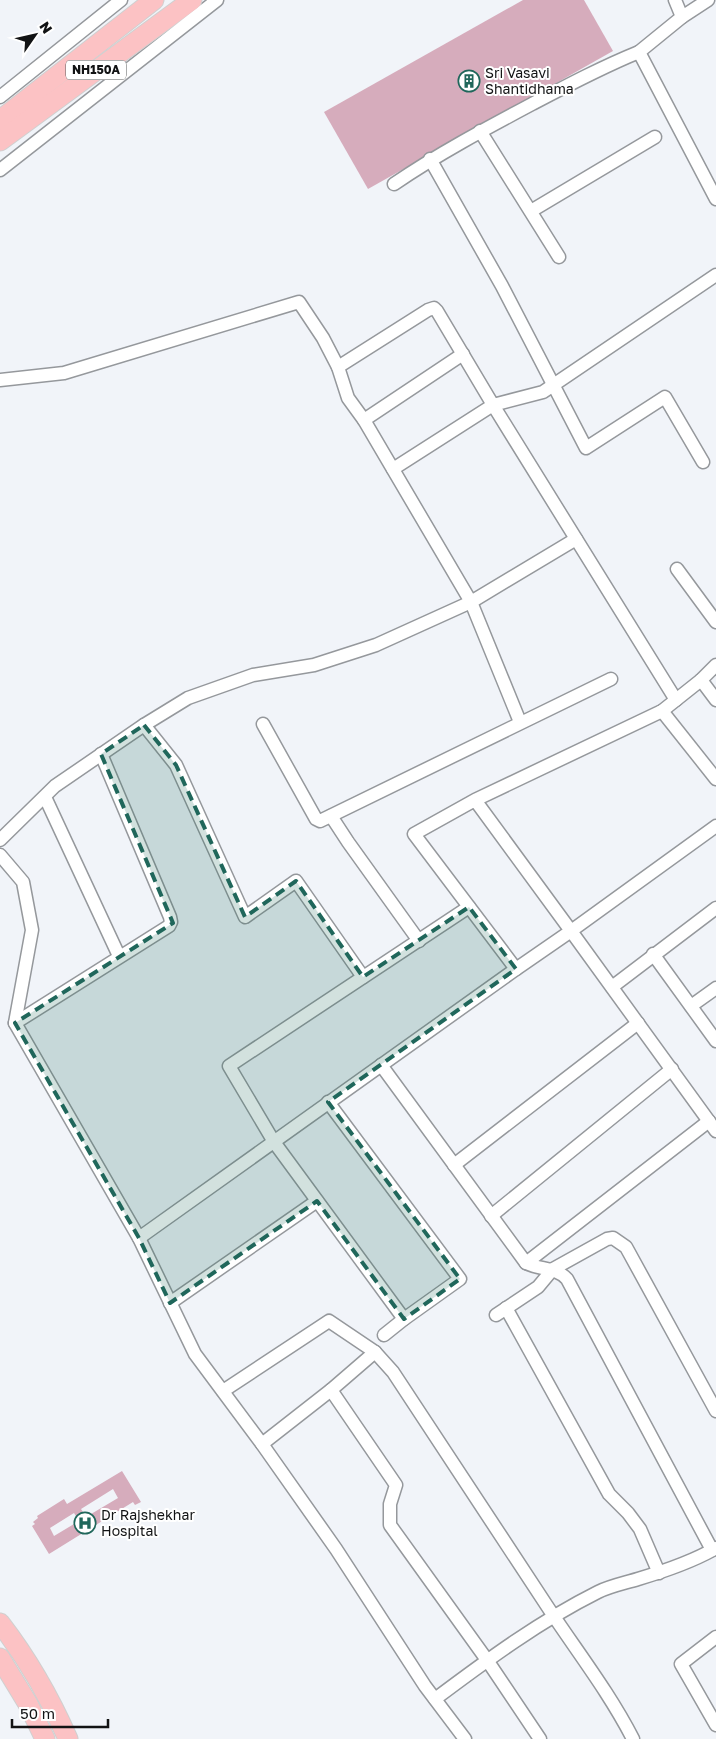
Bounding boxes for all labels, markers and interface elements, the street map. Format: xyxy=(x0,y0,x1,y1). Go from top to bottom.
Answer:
north arrow xyxy=(10,10,60,60)
text: N xyxy=(36,18,56,37)
road number: NH150A xyxy=(66,60,126,80)
place label: Sri Vasavi Shantidhama xyxy=(485,64,574,97)
building icon: Sri Vasavi Shantidhama xyxy=(457,69,481,93)
place label: Dr Rajshekhar Hospital xyxy=(101,1506,195,1539)
hospital icon: Dr Rajshekhar Hospital xyxy=(73,1511,97,1535)
scale bar xyxy=(12,1696,109,1728)
text: 50 m xyxy=(20,1704,55,1722)

